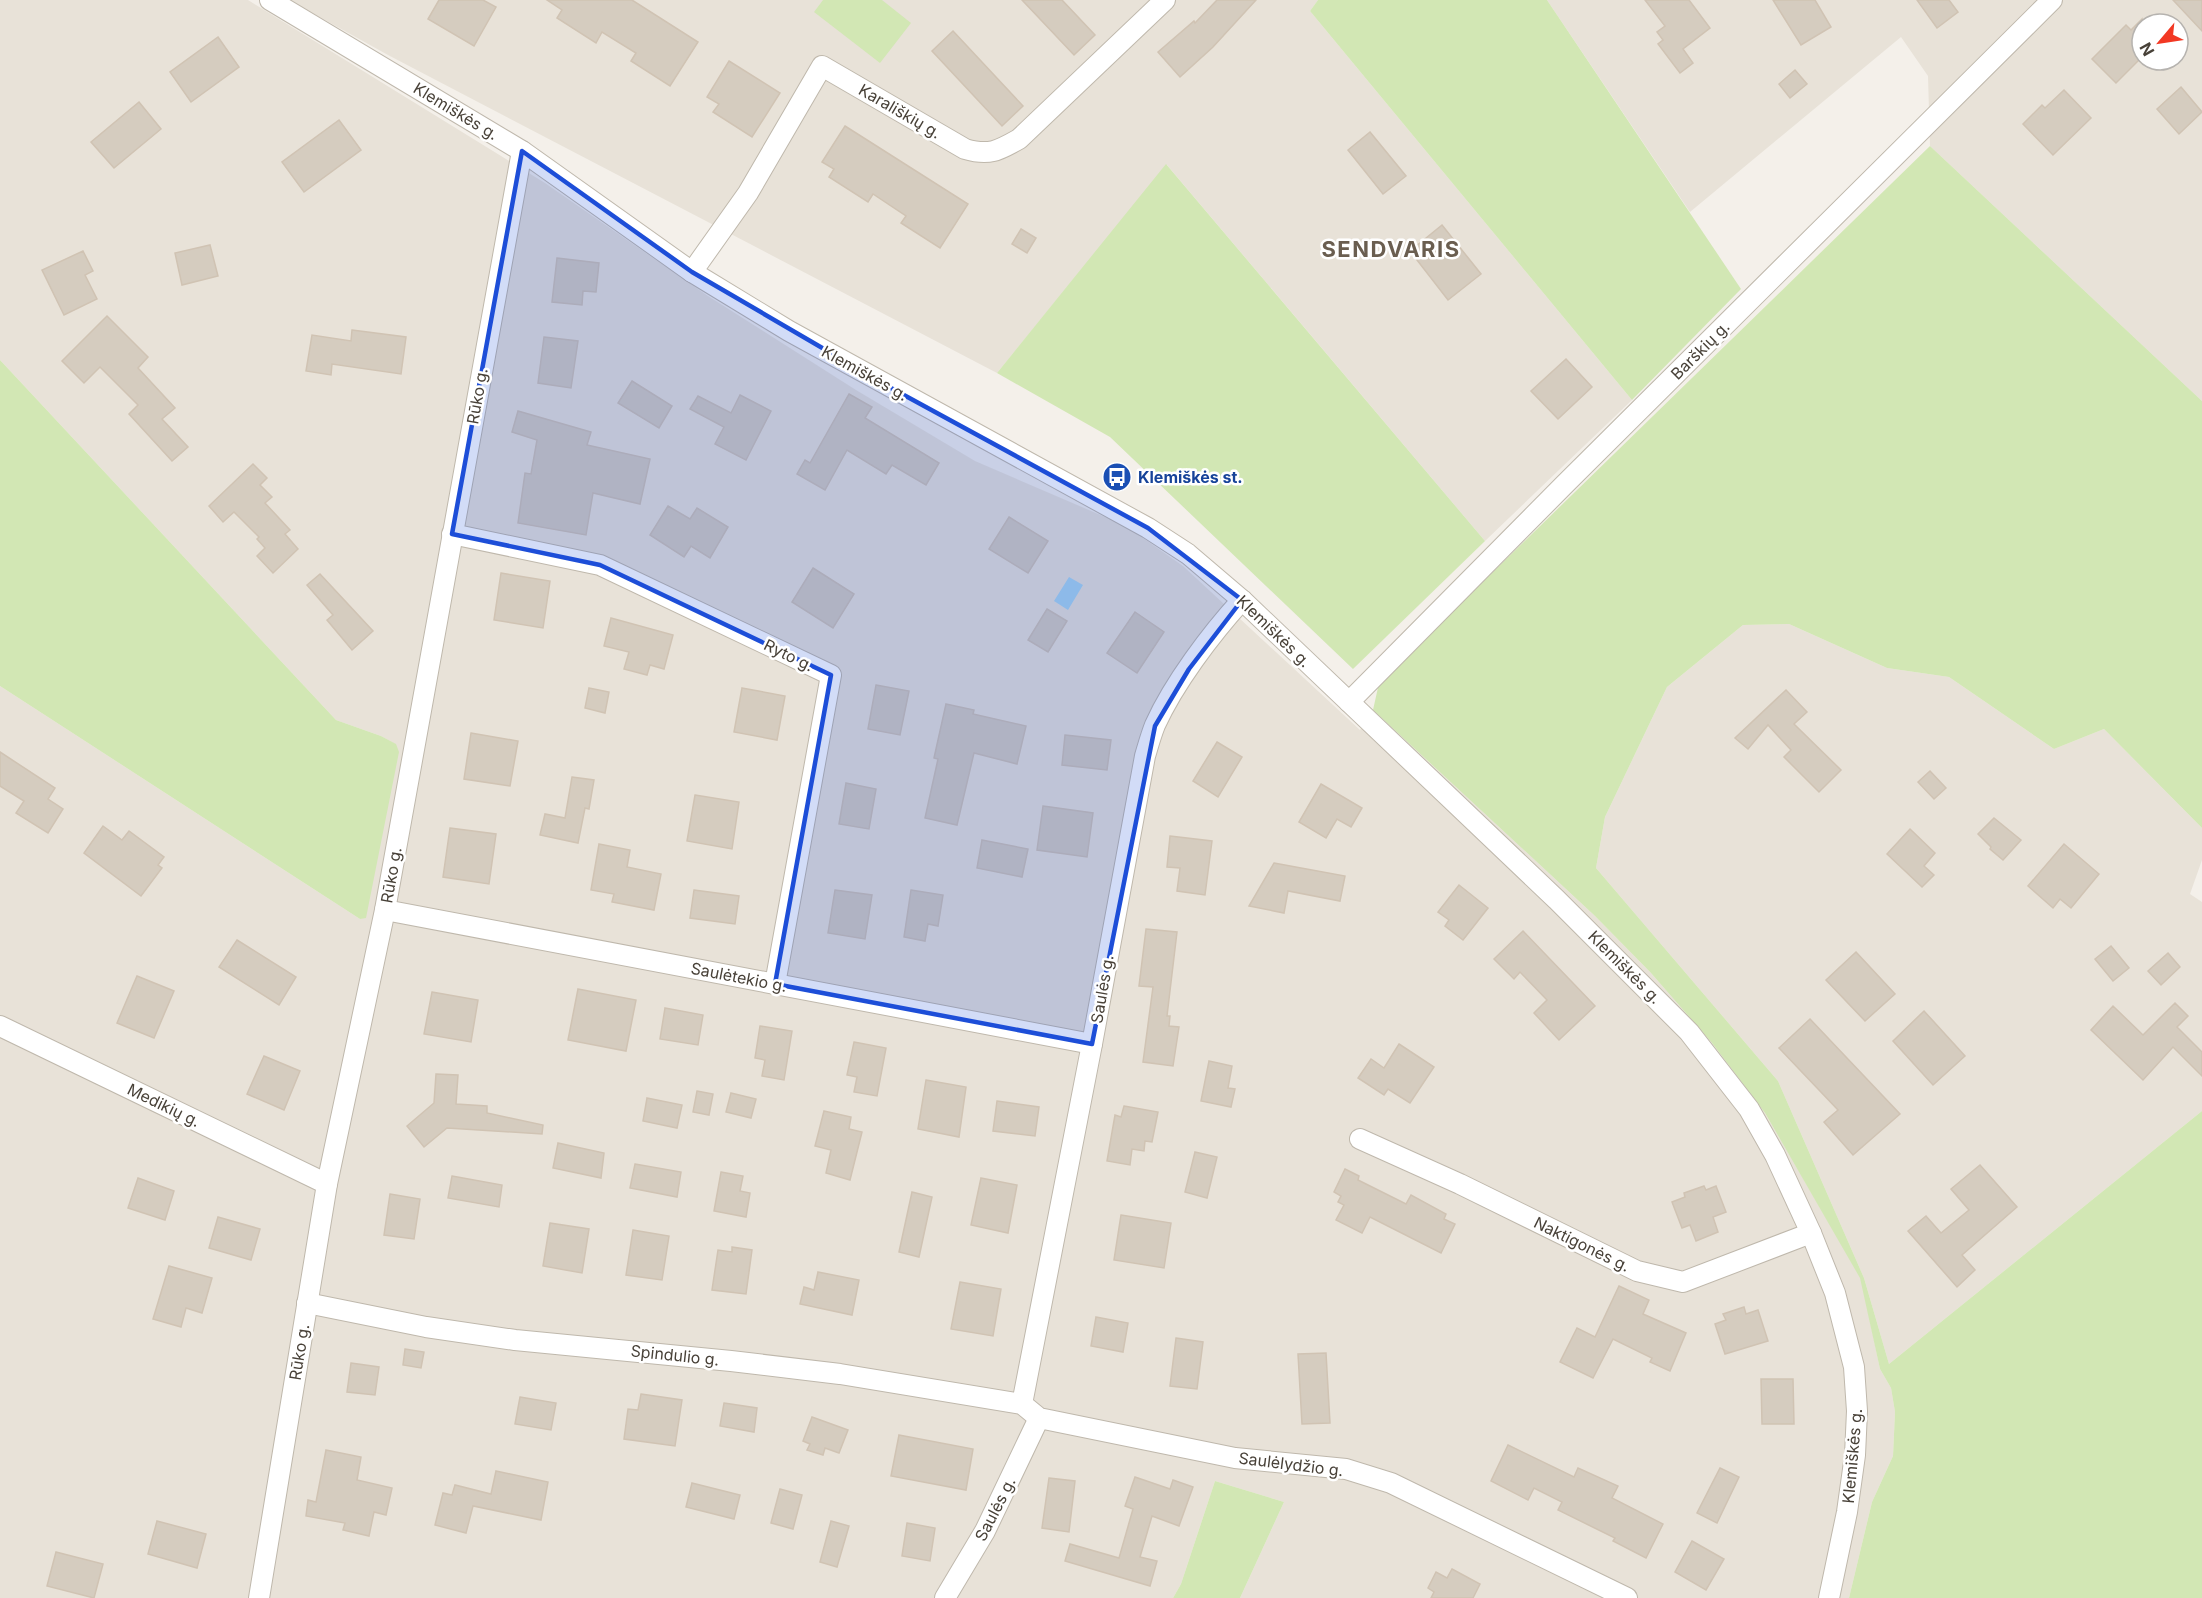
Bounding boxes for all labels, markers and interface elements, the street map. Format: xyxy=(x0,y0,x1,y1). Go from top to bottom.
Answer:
north arrow xyxy=(2130,12,2190,72)
text: N xyxy=(2135,39,2159,59)
street label: Klemiškės g. xyxy=(410,78,502,144)
street label: Karališkių g. xyxy=(855,79,945,143)
district label: SENDVARIS xyxy=(1321,236,1461,262)
street label: Barškių g. xyxy=(1666,316,1734,384)
street label: Klemiškės g. xyxy=(818,341,912,405)
street label: Rūko g. xyxy=(462,366,492,426)
bus stop icon: Klemiškės st. xyxy=(1101,461,1133,493)
place label: Klemiškės st. xyxy=(1138,467,1243,487)
street label: Klemiškės g. xyxy=(1233,591,1315,671)
street label: Ryto g. xyxy=(761,634,817,676)
street label: Rūko g. xyxy=(376,845,406,905)
street label: Klemiškės g. xyxy=(1584,926,1666,1008)
street label: Saulės g. xyxy=(1086,953,1118,1025)
street label: Saulėtekio g. xyxy=(689,958,789,996)
street label: Medikių g. xyxy=(124,1079,204,1131)
street label: Naktigonės g. xyxy=(1531,1212,1633,1276)
street label: Rūko g. xyxy=(285,1322,313,1382)
street label: Spindulio g. xyxy=(630,1340,720,1370)
street label: Klemiškės g. xyxy=(1838,1408,1866,1504)
street label: Saulėlydžio g. xyxy=(1237,1448,1345,1480)
street label: Saulės g. xyxy=(970,1474,1020,1544)

